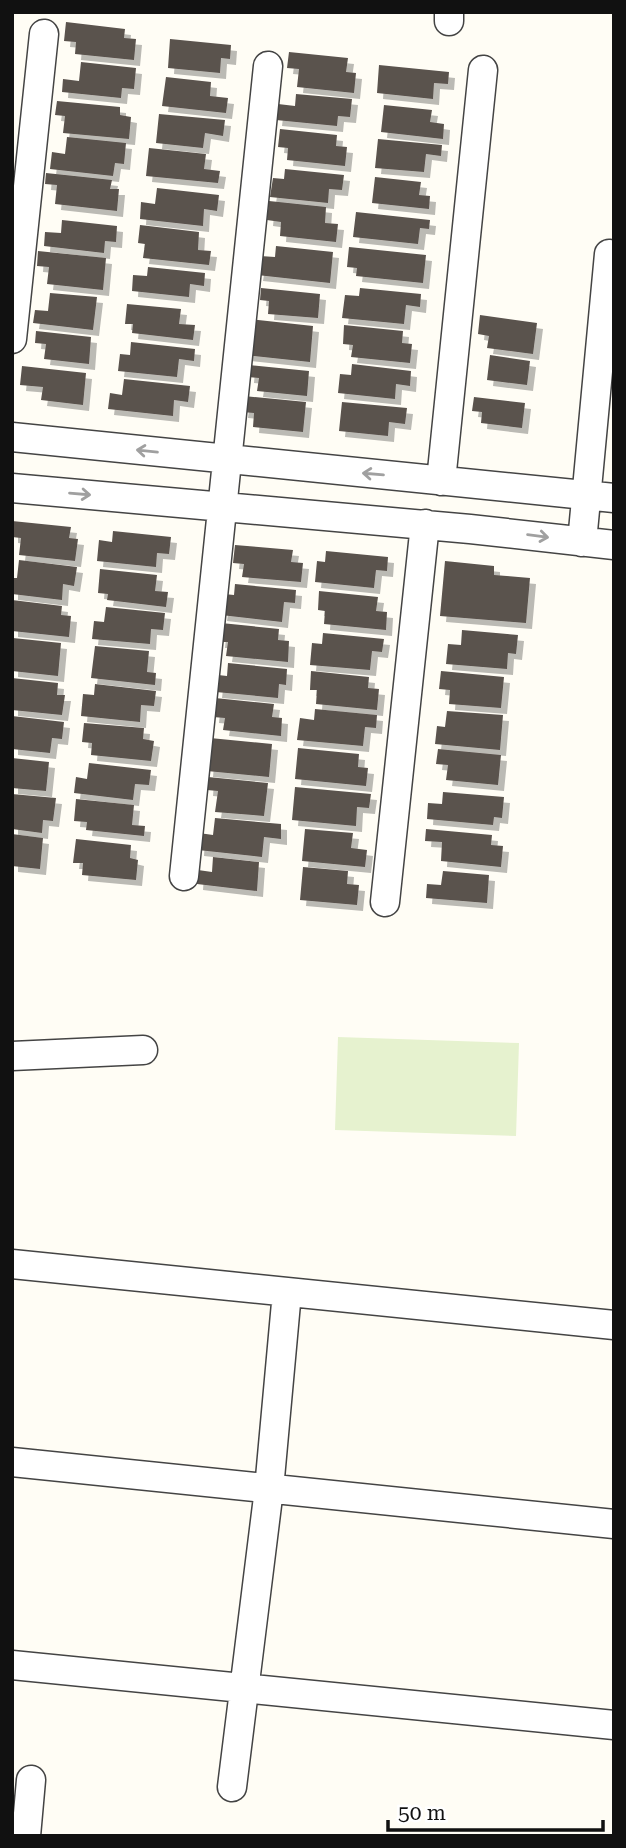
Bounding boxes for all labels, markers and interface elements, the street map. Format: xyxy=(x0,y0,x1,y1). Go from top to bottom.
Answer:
one-way arrow xyxy=(136,445,159,458)
one-way arrow xyxy=(362,467,385,480)
one-way arrow xyxy=(68,488,91,501)
one-way arrow xyxy=(526,530,549,543)
scale bar xyxy=(388,1788,603,1832)
text: 50 m xyxy=(398,1801,446,1825)

